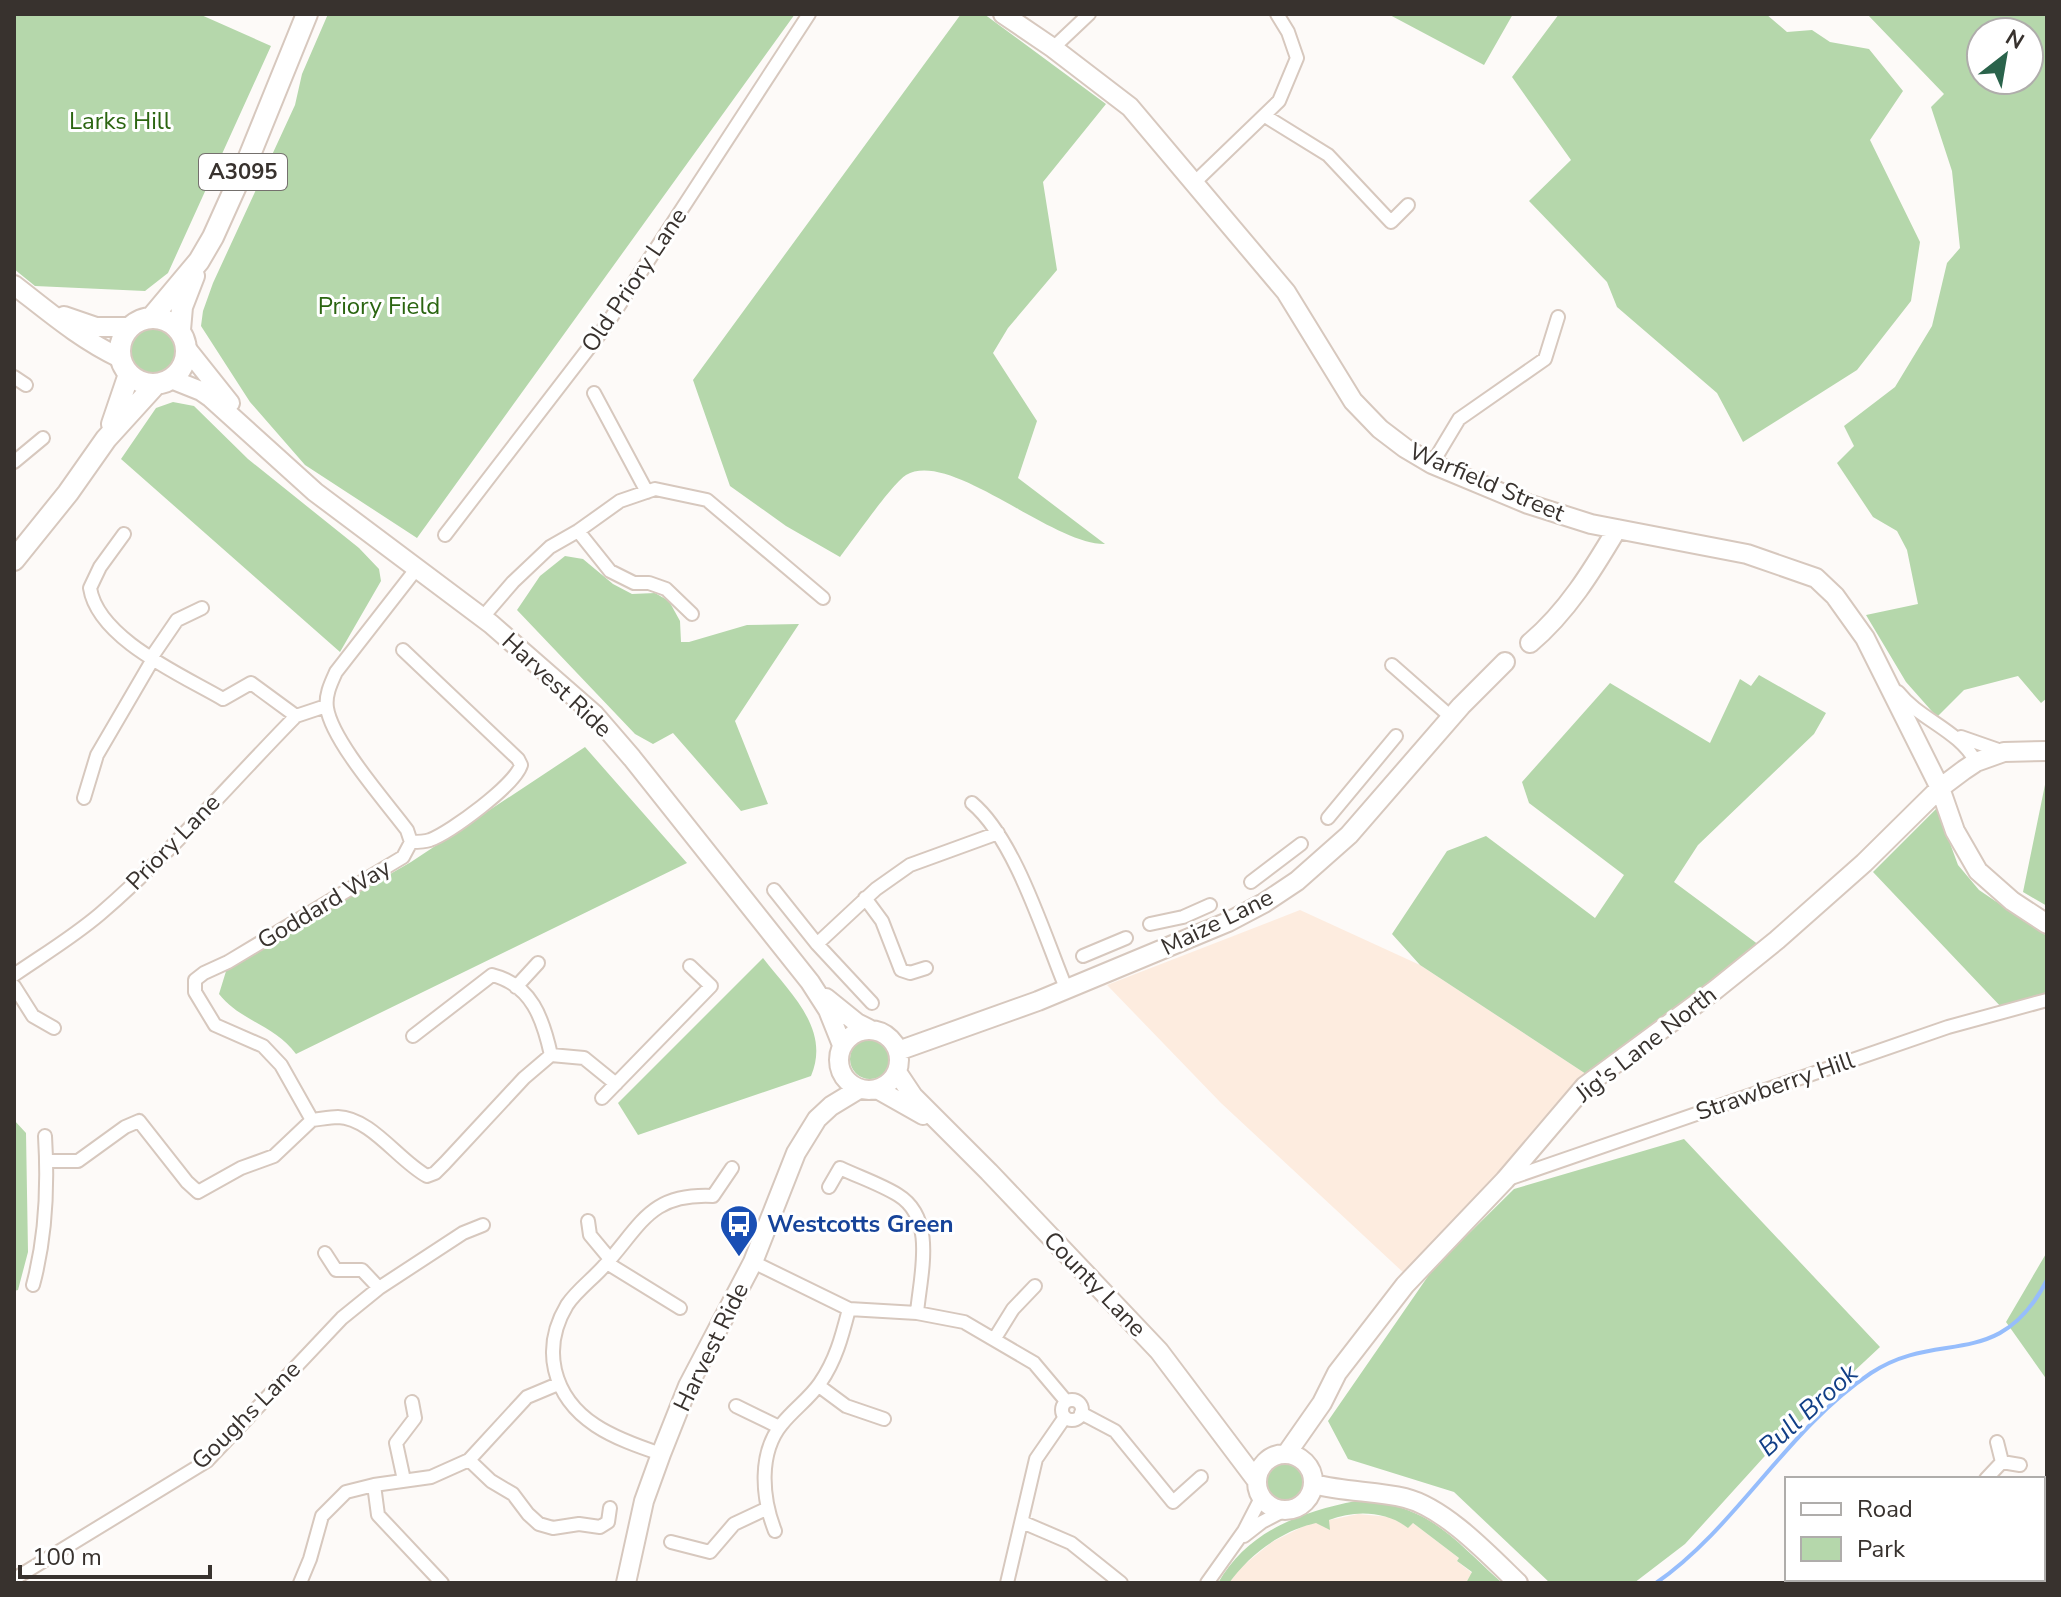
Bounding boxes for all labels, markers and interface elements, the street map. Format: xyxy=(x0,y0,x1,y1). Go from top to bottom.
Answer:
north arrow xyxy=(1965,16,2045,96)
text: N xyxy=(2000,23,2030,57)
park label: Larks Hill xyxy=(69,105,171,137)
road number: A3095 xyxy=(199,154,287,190)
street label: Old Priory Lane xyxy=(574,201,694,359)
park label: Priory Field xyxy=(318,290,440,322)
street label: Warfield Street xyxy=(1404,435,1570,529)
street label: Harvest Ride xyxy=(495,626,619,744)
street label: Priory Lane xyxy=(119,787,227,897)
street label: Goddard Way xyxy=(251,851,397,956)
street label: Maize Lane xyxy=(1156,881,1278,963)
street label: Jig's Lane North xyxy=(1568,979,1723,1110)
street label: Strawberry Hill xyxy=(1692,1044,1858,1128)
bus stop icon: Westcotts Green xyxy=(718,1203,760,1258)
place label: Westcotts Green xyxy=(767,1208,954,1240)
street label: County Lane xyxy=(1037,1224,1153,1344)
street label: Harvest Ride xyxy=(666,1277,756,1417)
street label: Goughs Lane xyxy=(185,1354,307,1476)
water label: Bull Brook xyxy=(1751,1355,1866,1464)
legend xyxy=(1785,1477,2045,1581)
text: Road xyxy=(1857,1493,1913,1525)
scale bar xyxy=(20,1529,210,1579)
text: Park xyxy=(1857,1533,1906,1565)
text: 100 m xyxy=(32,1541,102,1573)

